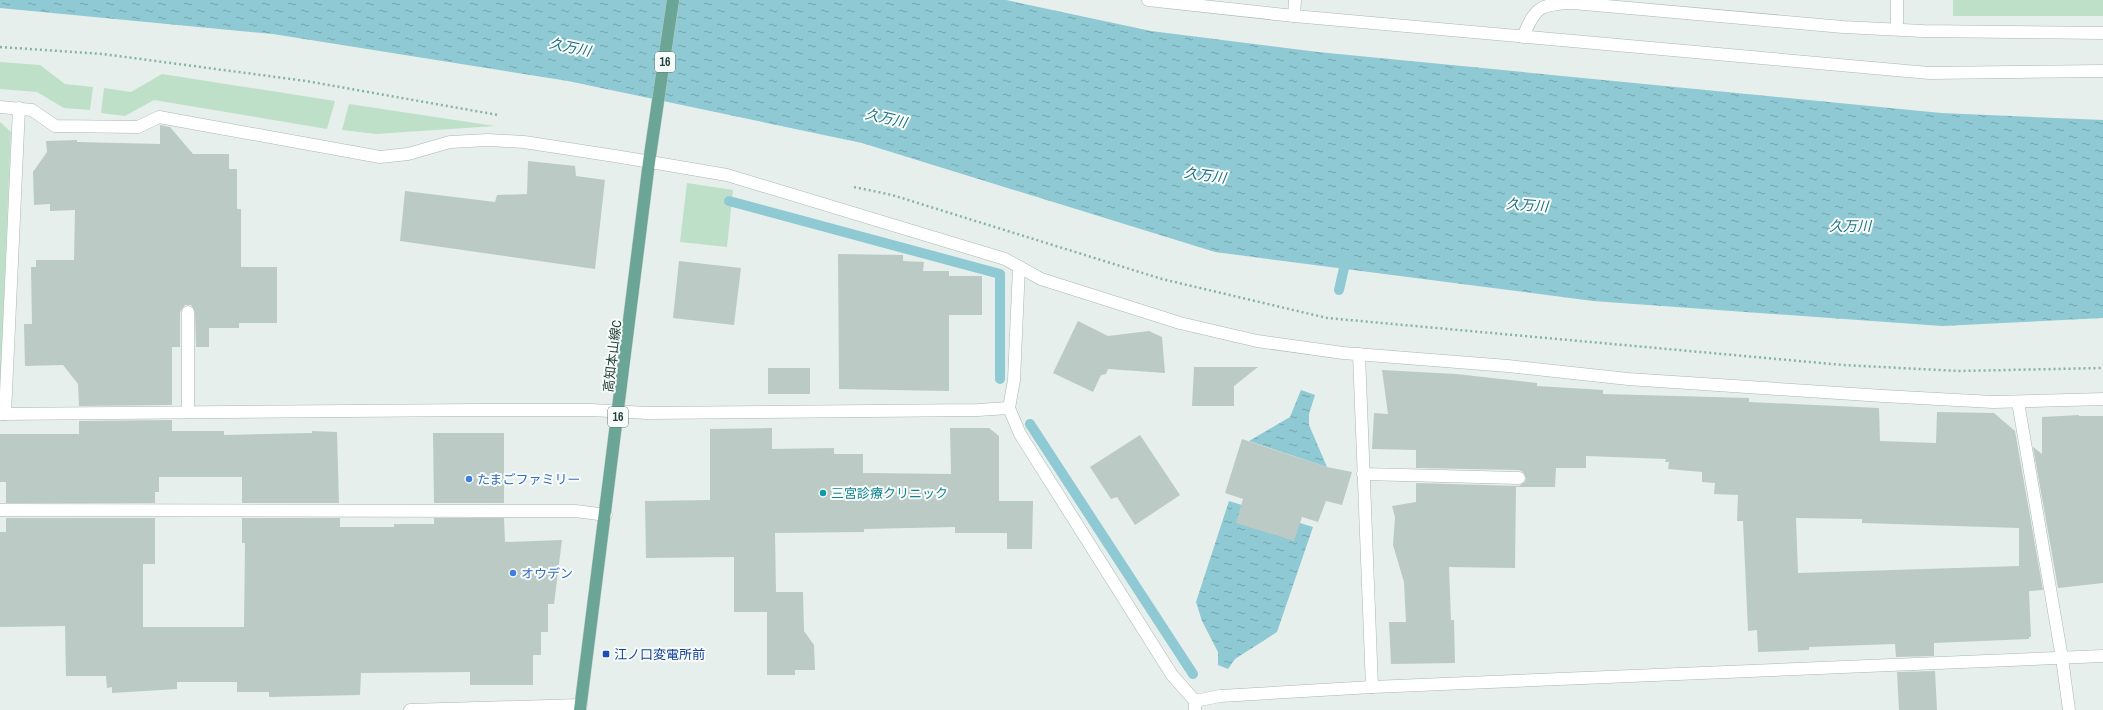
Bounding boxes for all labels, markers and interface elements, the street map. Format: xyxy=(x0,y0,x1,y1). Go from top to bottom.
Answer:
water label: 久万川 xyxy=(548,34,594,61)
road number: 16 xyxy=(655,52,675,72)
water label: 久万川 xyxy=(864,105,910,132)
water label: 久万川 xyxy=(1183,163,1229,187)
water label: 久万川 xyxy=(1505,195,1551,216)
water label: 久万川 xyxy=(1829,217,1873,235)
street label: 高知本山線C xyxy=(600,319,625,393)
road number: 16 xyxy=(608,407,628,427)
place label: たまごファミリー xyxy=(477,471,581,488)
marker: たまごファミリー xyxy=(464,474,474,484)
place label: 三宮診療クリニック xyxy=(831,485,948,502)
marker: 三宮診療クリニック xyxy=(818,488,828,498)
place label: オウデン xyxy=(521,565,573,582)
marker: オウデン xyxy=(508,568,518,578)
place label: 江ノ口変電所前 xyxy=(614,646,705,663)
marker: 江ノ口変電所前 xyxy=(601,649,611,659)

